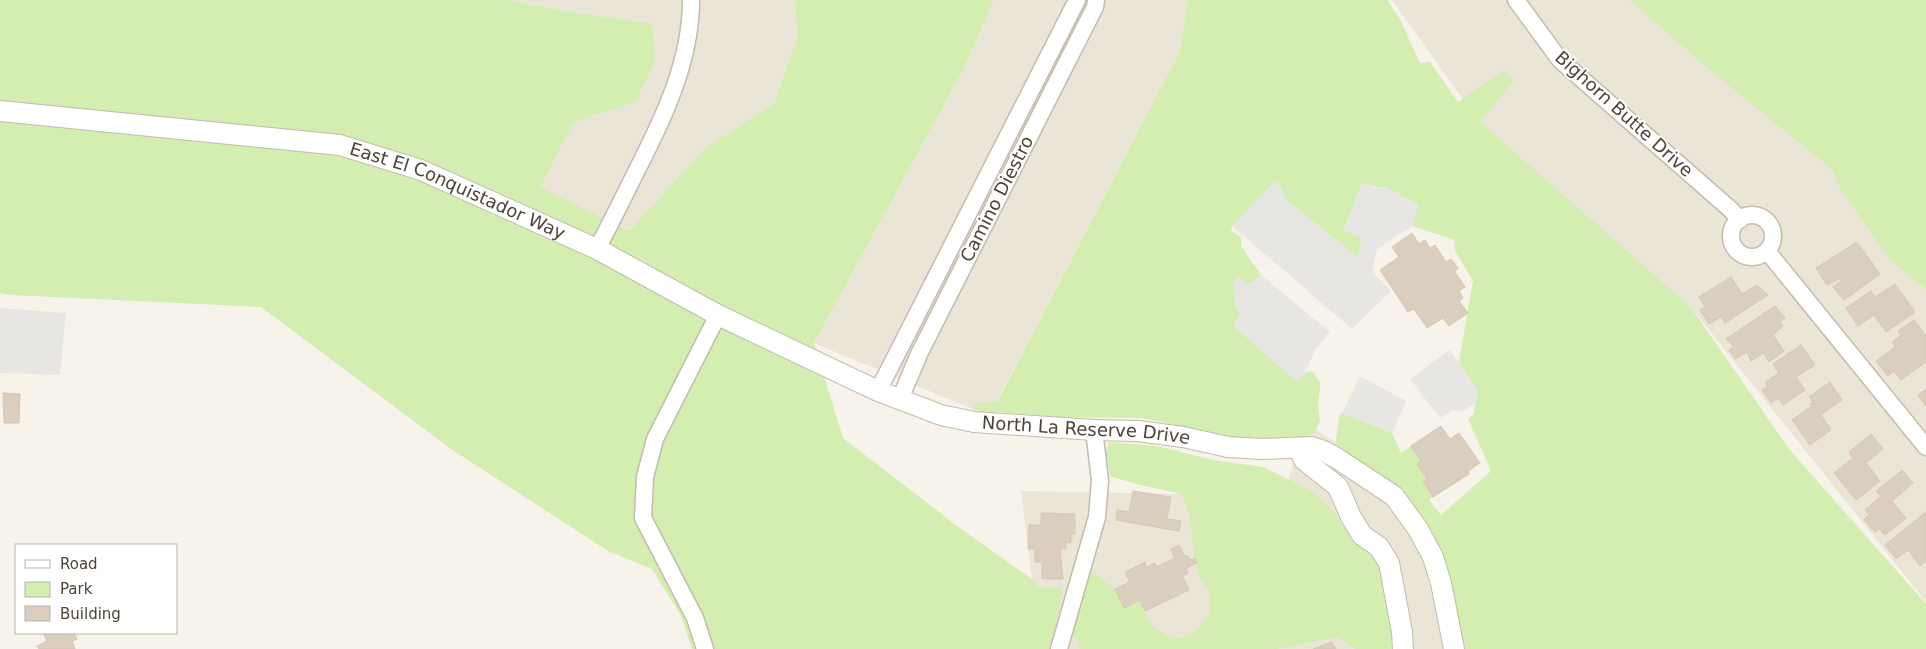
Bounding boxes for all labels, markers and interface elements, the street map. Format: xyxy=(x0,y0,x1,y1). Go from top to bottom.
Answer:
street label: Bighorn Butte Drive xyxy=(1551,46,1698,181)
street label: Camino Diestro xyxy=(956,132,1037,265)
street label: East El Conquistador Way xyxy=(347,138,569,244)
street label: North La Reserve Drive xyxy=(981,412,1193,448)
legend xyxy=(15,544,178,634)
text: Road xyxy=(60,555,98,573)
text: Park xyxy=(60,580,93,598)
text: Building xyxy=(60,605,121,623)

